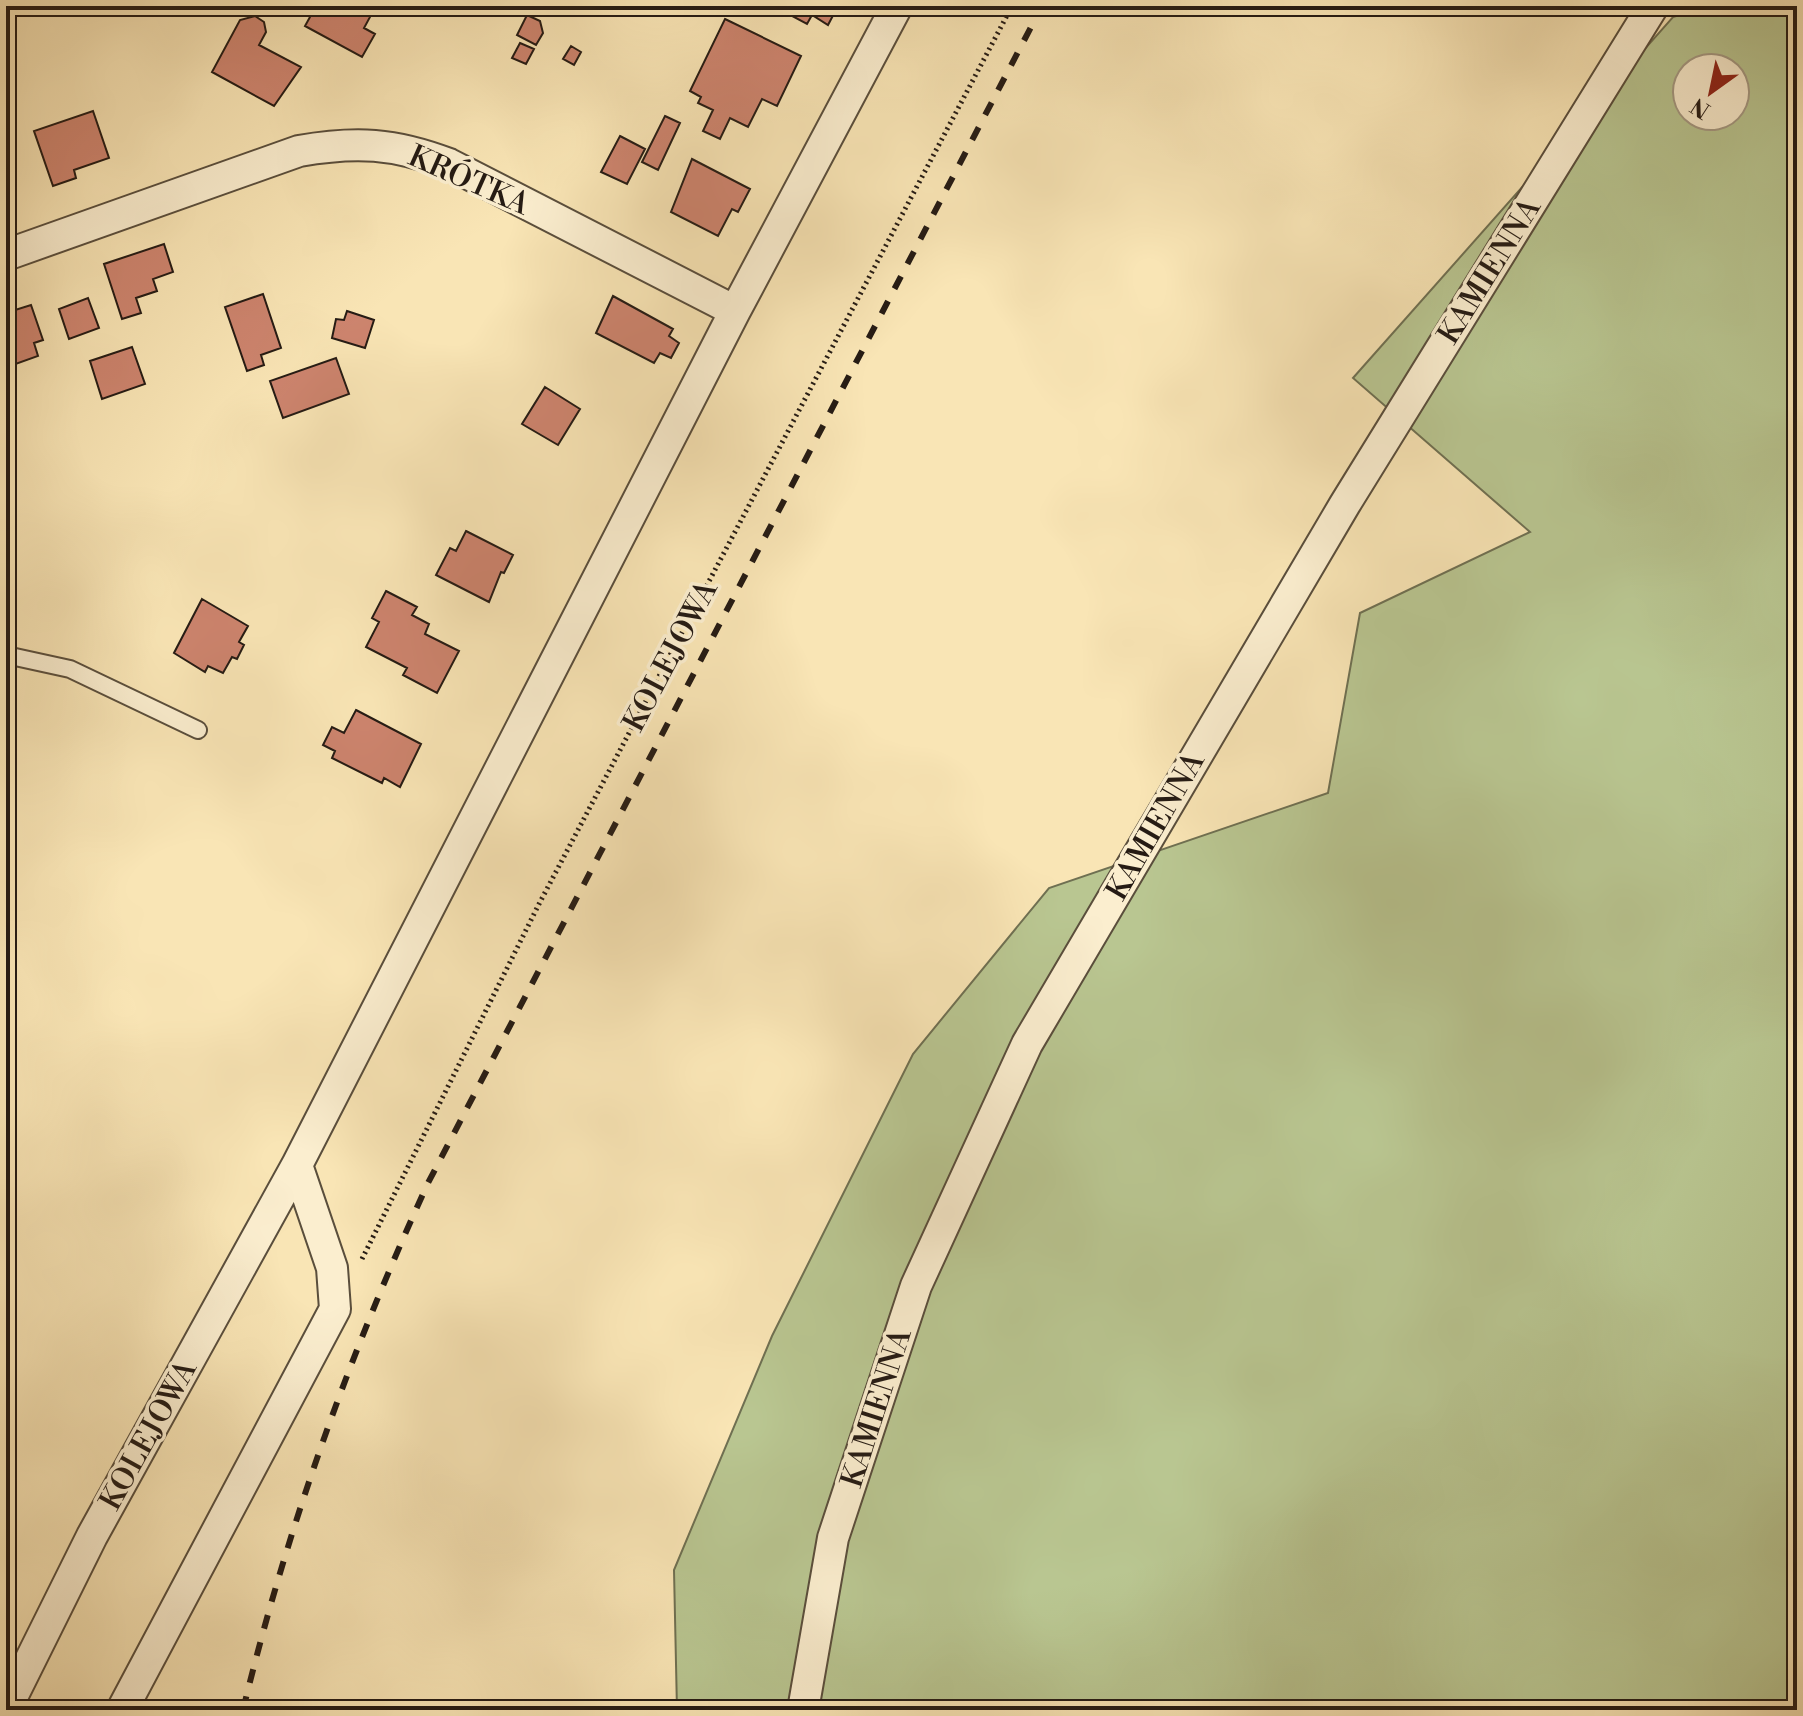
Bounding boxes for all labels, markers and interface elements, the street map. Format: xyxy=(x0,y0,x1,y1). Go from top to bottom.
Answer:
north arrow xyxy=(1671,52,1751,132)
text: N xyxy=(1686,91,1716,124)
street label: KRÓTKA xyxy=(402,136,537,225)
street label: KAMIENNA xyxy=(1430,190,1550,352)
street label: KOLEJOWA xyxy=(615,573,727,739)
street label: KAMIENNA xyxy=(1098,744,1214,907)
street label: KAMIENNA xyxy=(833,1323,921,1493)
street label: KOLEJOWA xyxy=(92,1353,206,1517)

